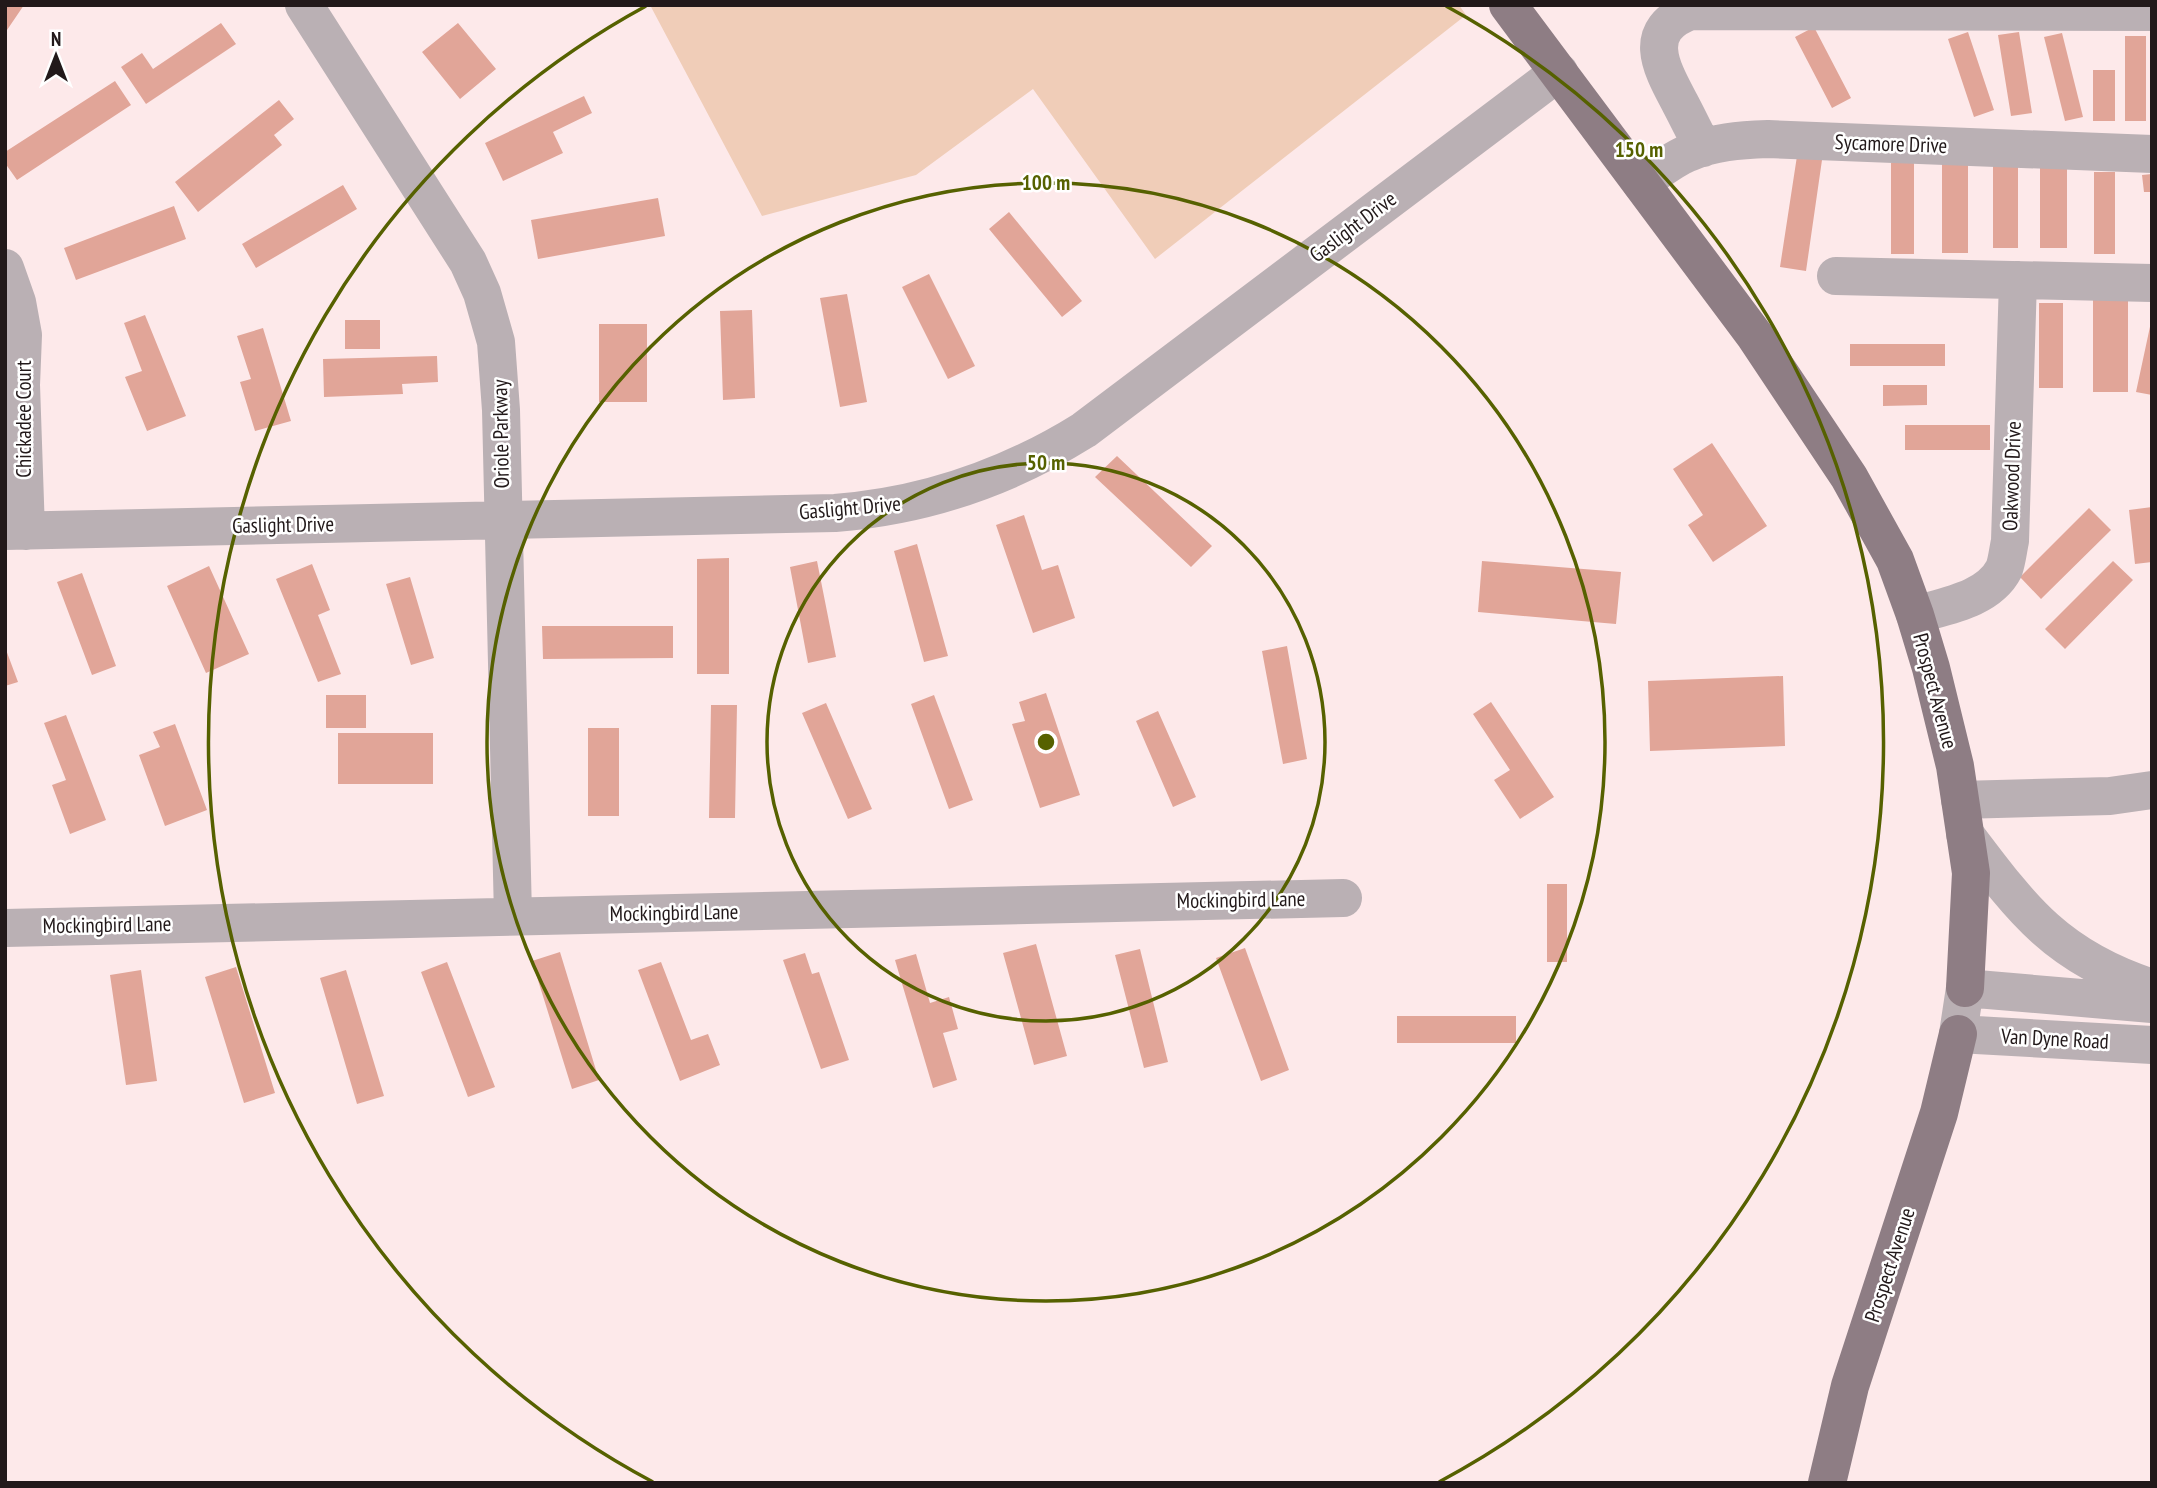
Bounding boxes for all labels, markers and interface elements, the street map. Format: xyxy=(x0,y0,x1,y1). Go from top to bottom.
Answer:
north arrow xyxy=(21,21,91,91)
text: N xyxy=(51,27,61,51)
street label: Sycamore Drive xyxy=(1834,128,1948,159)
text: 150 m xyxy=(1615,136,1663,163)
text: 100 m xyxy=(1022,169,1070,196)
street label: Gaslight Drive xyxy=(1304,185,1402,268)
street label: Chickadee Court xyxy=(10,360,37,478)
street label: Oriole Parkway xyxy=(486,379,515,489)
street label: Oakwood Drive xyxy=(1996,420,2027,531)
text: 50 m xyxy=(1027,449,1065,476)
street label: Gaslight Drive xyxy=(798,490,902,525)
street label: Gaslight Drive xyxy=(232,510,334,539)
street label: Prospect Avenue xyxy=(1907,630,1964,752)
centre of rings xyxy=(1034,730,1058,754)
street label: Mockingbird Lane xyxy=(1176,885,1306,914)
street label: Mockingbird Lane xyxy=(609,898,739,927)
street label: Mockingbird Lane xyxy=(42,910,172,939)
street label: Van Dyne Road xyxy=(2000,1022,2110,1055)
street label: Prospect Avenue xyxy=(1858,1204,1921,1325)

